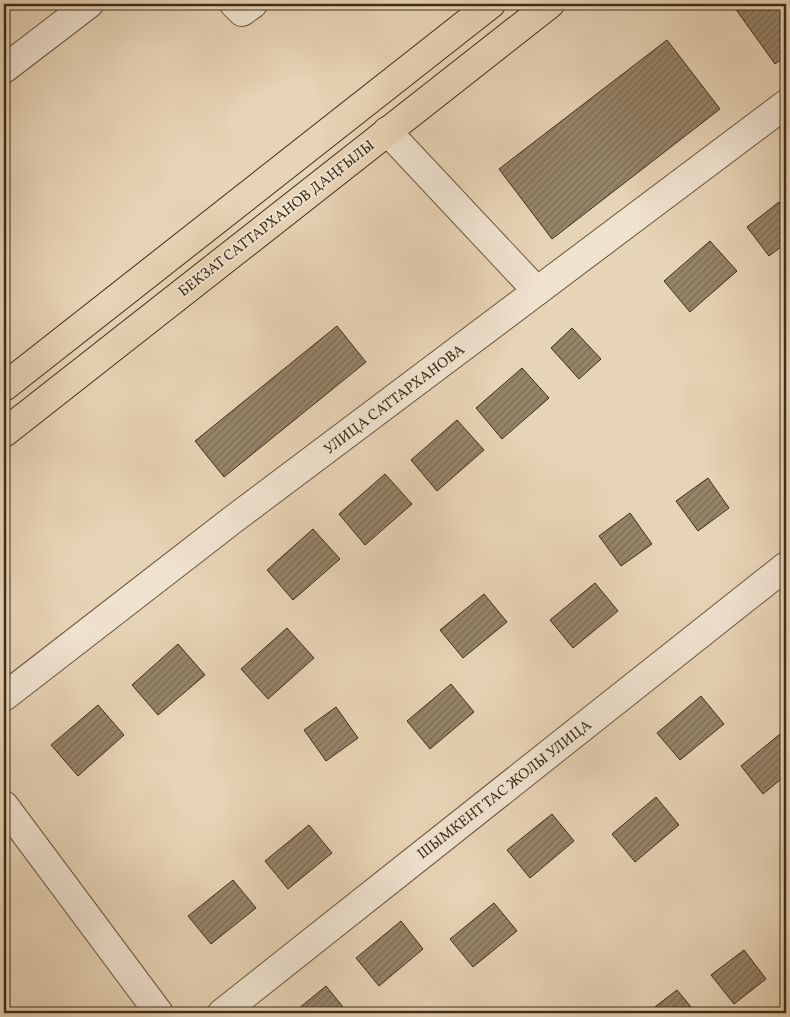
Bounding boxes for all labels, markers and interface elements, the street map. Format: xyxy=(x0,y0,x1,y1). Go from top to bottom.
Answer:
street label: БЕКЗАТ САТТАРХАНОВ ДАҢҒЫЛЫ xyxy=(174,136,380,303)
street label: УЛИЦА САТТАРХАНОВА xyxy=(320,340,470,460)
street label: ШЫМКЕНТ ТАС ЖОЛЫ УЛИЦА xyxy=(413,715,597,865)

